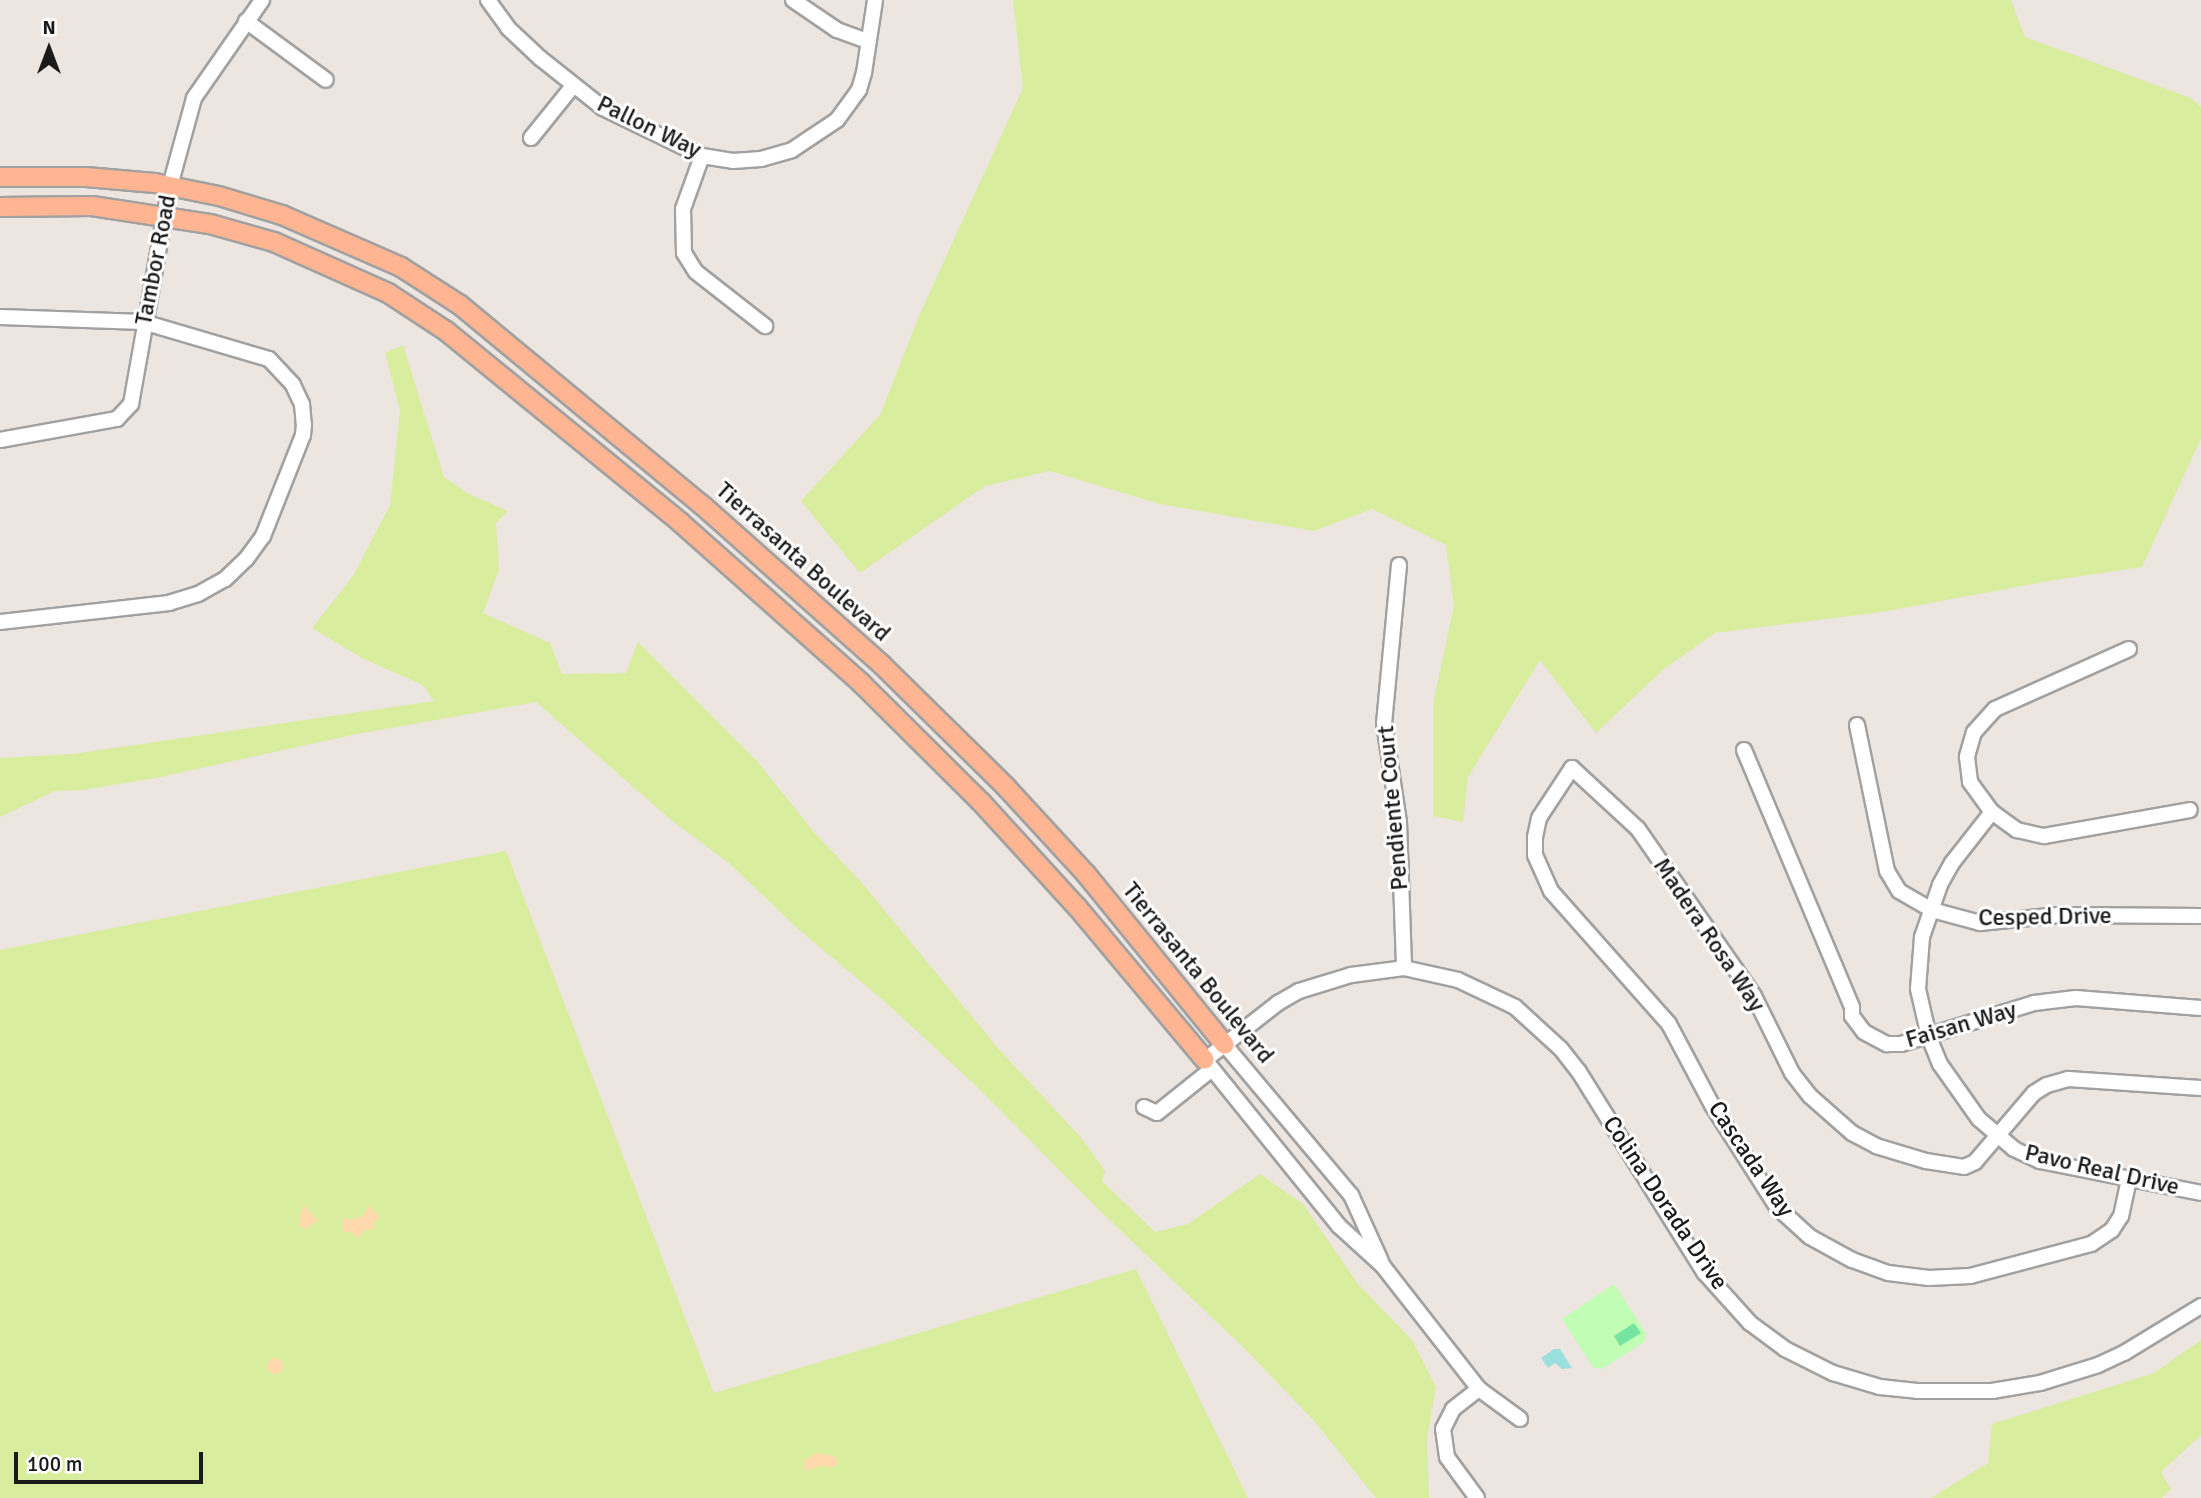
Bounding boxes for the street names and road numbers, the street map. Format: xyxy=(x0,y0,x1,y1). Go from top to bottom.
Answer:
street label: Pallon Way xyxy=(592,89,706,165)
street label: Tambor Road xyxy=(129,192,183,328)
street label: Tierrasanta Boulevard xyxy=(710,476,896,648)
street label: Pendiente Court xyxy=(1371,724,1415,892)
street label: Madera Rosa Way xyxy=(1647,853,1771,1017)
street label: Tierrasanta Boulevard xyxy=(1116,877,1280,1069)
street label: Cesped Drive xyxy=(1978,901,2112,933)
street label: Faisan Way xyxy=(1902,995,2020,1055)
street label: Cascada Way xyxy=(1702,1096,1800,1222)
street label: Colina Dorada Drive xyxy=(1596,1111,1734,1295)
street label: Pavo Real Drive xyxy=(2022,1138,2182,1202)

